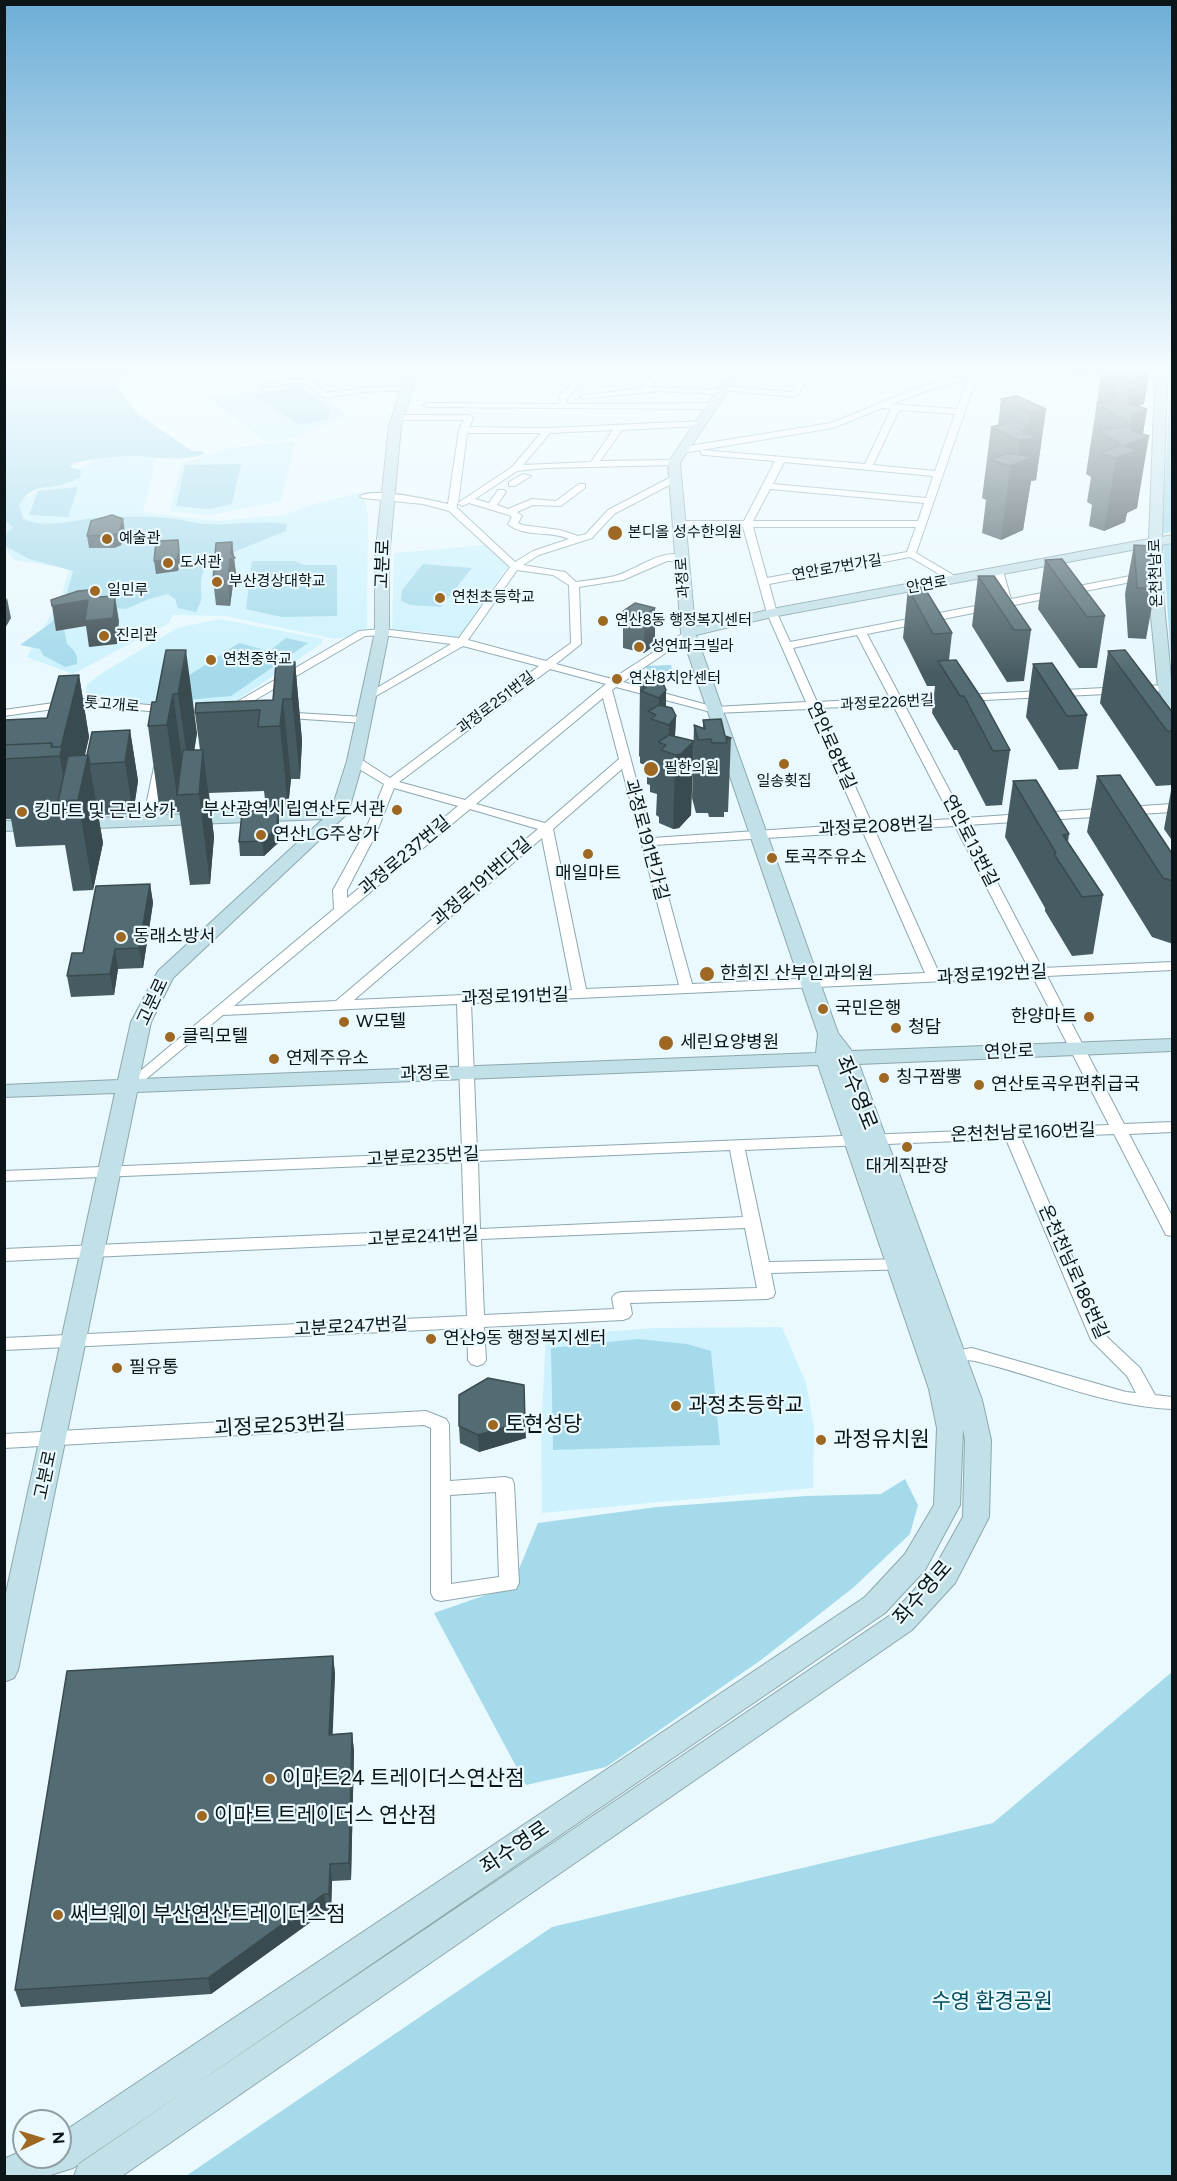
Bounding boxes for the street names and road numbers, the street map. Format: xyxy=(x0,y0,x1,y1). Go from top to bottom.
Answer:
street label: 온천천남로 xyxy=(1146,538,1166,608)
street label: 고분로 xyxy=(371,539,395,589)
street label: 연안로7번가길 xyxy=(791,551,883,585)
street label: 과정로 xyxy=(673,557,693,599)
street label: 안연로 xyxy=(905,573,949,597)
street label: 과정로251번길 xyxy=(454,668,538,738)
street label: 과정로226번길 xyxy=(839,692,935,714)
street label: 톳고개로 xyxy=(84,694,140,716)
street label: 연안로8번길 xyxy=(802,699,860,793)
street label: 과정로191번가길 xyxy=(619,777,673,903)
street label: 연안로13번길 xyxy=(938,792,1002,890)
street label: 과정로237번길 xyxy=(355,812,455,900)
street label: 과정로208번길 xyxy=(818,813,934,841)
street label: 과정로191번다길 xyxy=(428,833,536,931)
street label: 과정로192번길 xyxy=(936,961,1048,989)
street label: 고분로 xyxy=(133,975,173,1029)
street label: 과정로191번길 xyxy=(461,984,569,1010)
street label: 연안로 xyxy=(984,1040,1034,1064)
street label: 좌수영로 xyxy=(830,1052,882,1134)
street label: 과정로 xyxy=(400,1062,450,1086)
street label: 온천천남로160번길 xyxy=(950,1120,1096,1146)
street label: 고분로235번길 xyxy=(366,1143,480,1171)
street label: 온천천남로186번길 xyxy=(1034,1202,1112,1342)
street label: 고분로241번길 xyxy=(367,1223,479,1251)
street label: 고분로247번길 xyxy=(294,1313,408,1341)
street label: 괴정로253번길 xyxy=(214,1410,346,1442)
street label: 고분로 xyxy=(30,1448,62,1502)
street label: 좌수영로 xyxy=(888,1556,958,1630)
street label: 좌수영로 xyxy=(476,1816,554,1880)

